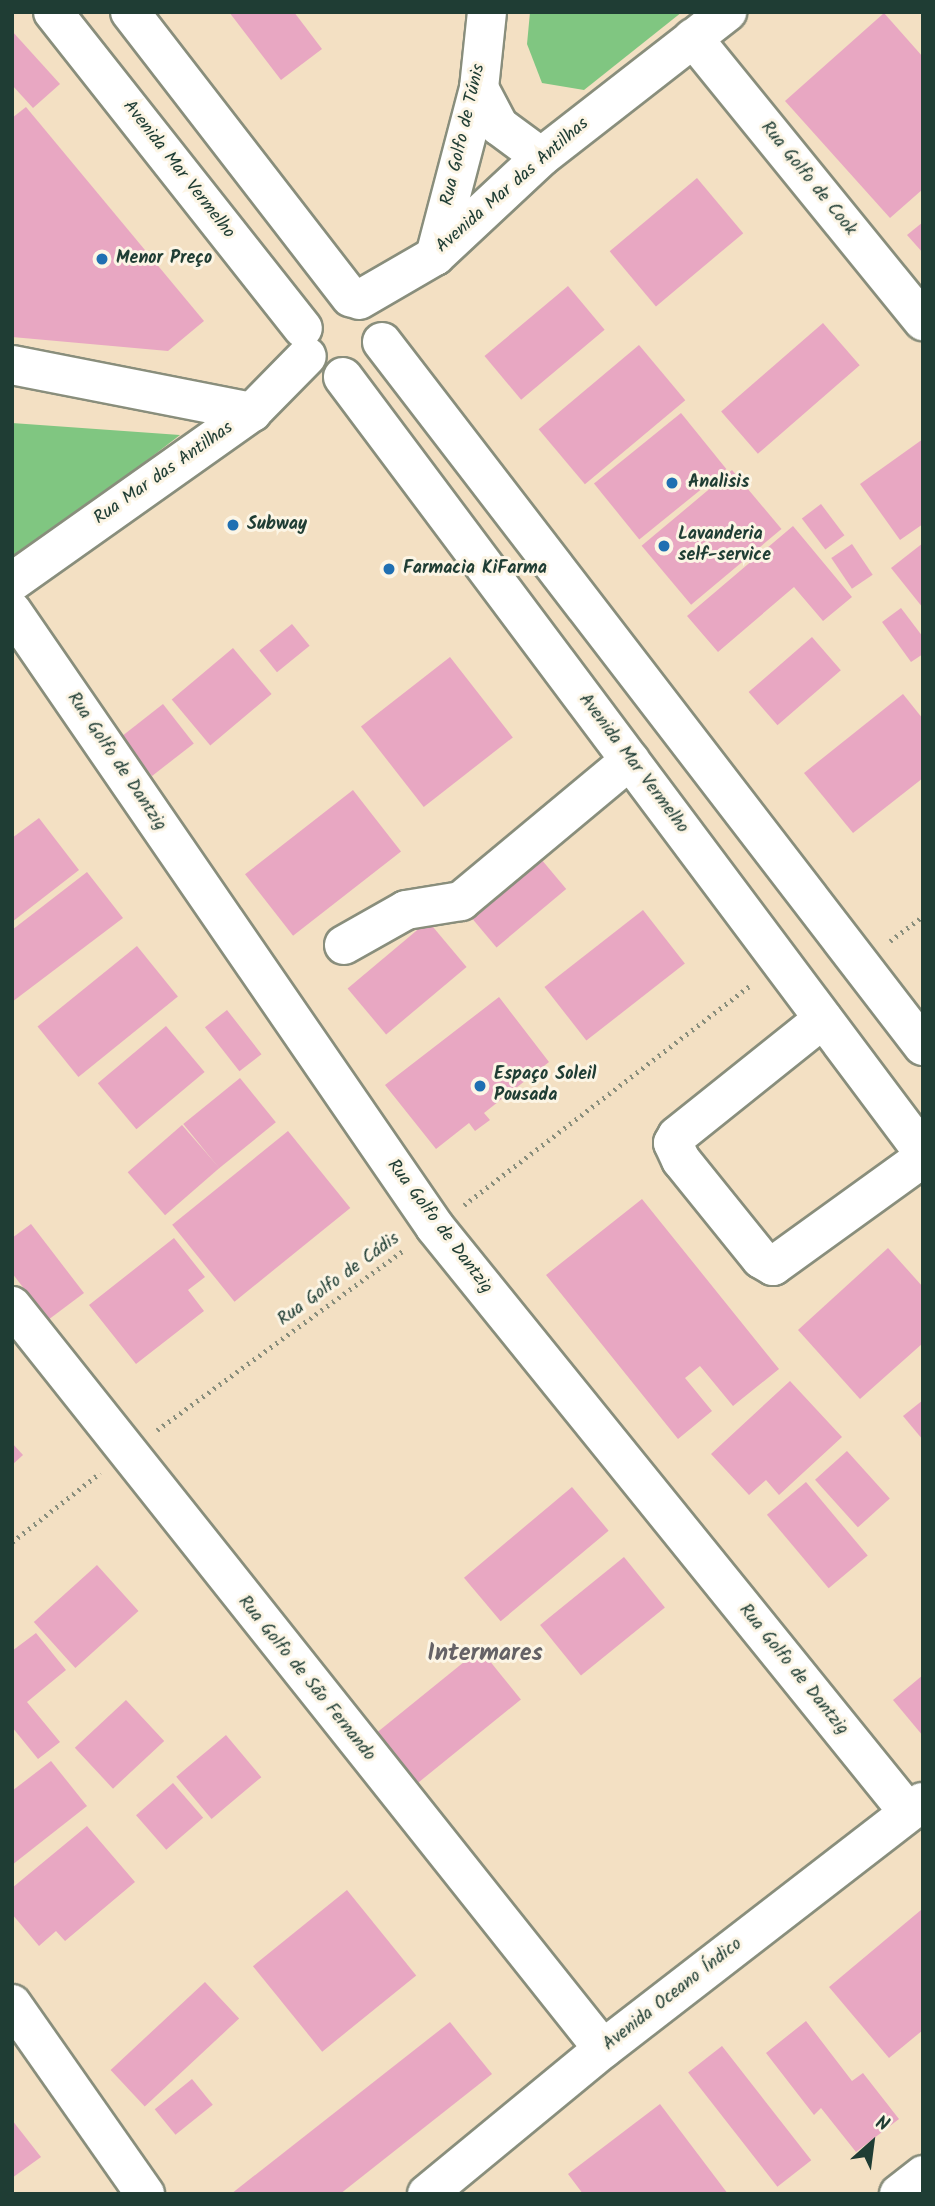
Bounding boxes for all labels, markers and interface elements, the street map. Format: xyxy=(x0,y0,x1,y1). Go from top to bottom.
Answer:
street label: Rua Golfo de Túnis xyxy=(437,62,491,208)
street label: Avenida Mar Vermelho xyxy=(117,97,239,243)
street label: Avenida Mar das Antilhas xyxy=(432,114,594,258)
street label: Rua Golfo de Cook xyxy=(755,118,861,240)
place label: Menor Preço xyxy=(116,248,212,270)
marker: Menor Preço xyxy=(94,251,110,267)
street label: Rua Mar das Antilhas xyxy=(90,418,238,530)
place label: Analisis xyxy=(688,472,749,494)
marker: Analisis xyxy=(662,473,682,493)
place label: Subway xyxy=(247,514,307,536)
marker: Subway xyxy=(225,517,241,533)
place label: Lavanderia self-service xyxy=(678,525,771,568)
marker: Lavanderia self-service xyxy=(656,538,672,554)
place label: Farmacia KiFarma xyxy=(403,558,547,580)
marker: Farmacia KiFarma xyxy=(381,561,397,577)
street label: Rua Golfo de Dantzig xyxy=(62,689,170,835)
street label: Avenida Mar Vermelho xyxy=(573,690,693,838)
place label: Espaço Soleil Pousada xyxy=(494,1065,596,1108)
marker: Espaço Soleil Pousada xyxy=(472,1078,488,1094)
street label: Rua Golfo de Dantzig xyxy=(382,1156,496,1298)
street label: Rua Golfo de Cádis xyxy=(274,1229,404,1331)
street label: Rua Golfo de São Fernando xyxy=(233,1592,379,1766)
street label: Rua Golfo de Dantzig xyxy=(734,1600,852,1740)
district label: Intermares xyxy=(427,1640,543,1668)
street label: Avenida Oceano Índico xyxy=(599,1934,747,2056)
north arrow xyxy=(837,2108,907,2178)
text: N xyxy=(870,2108,894,2141)

